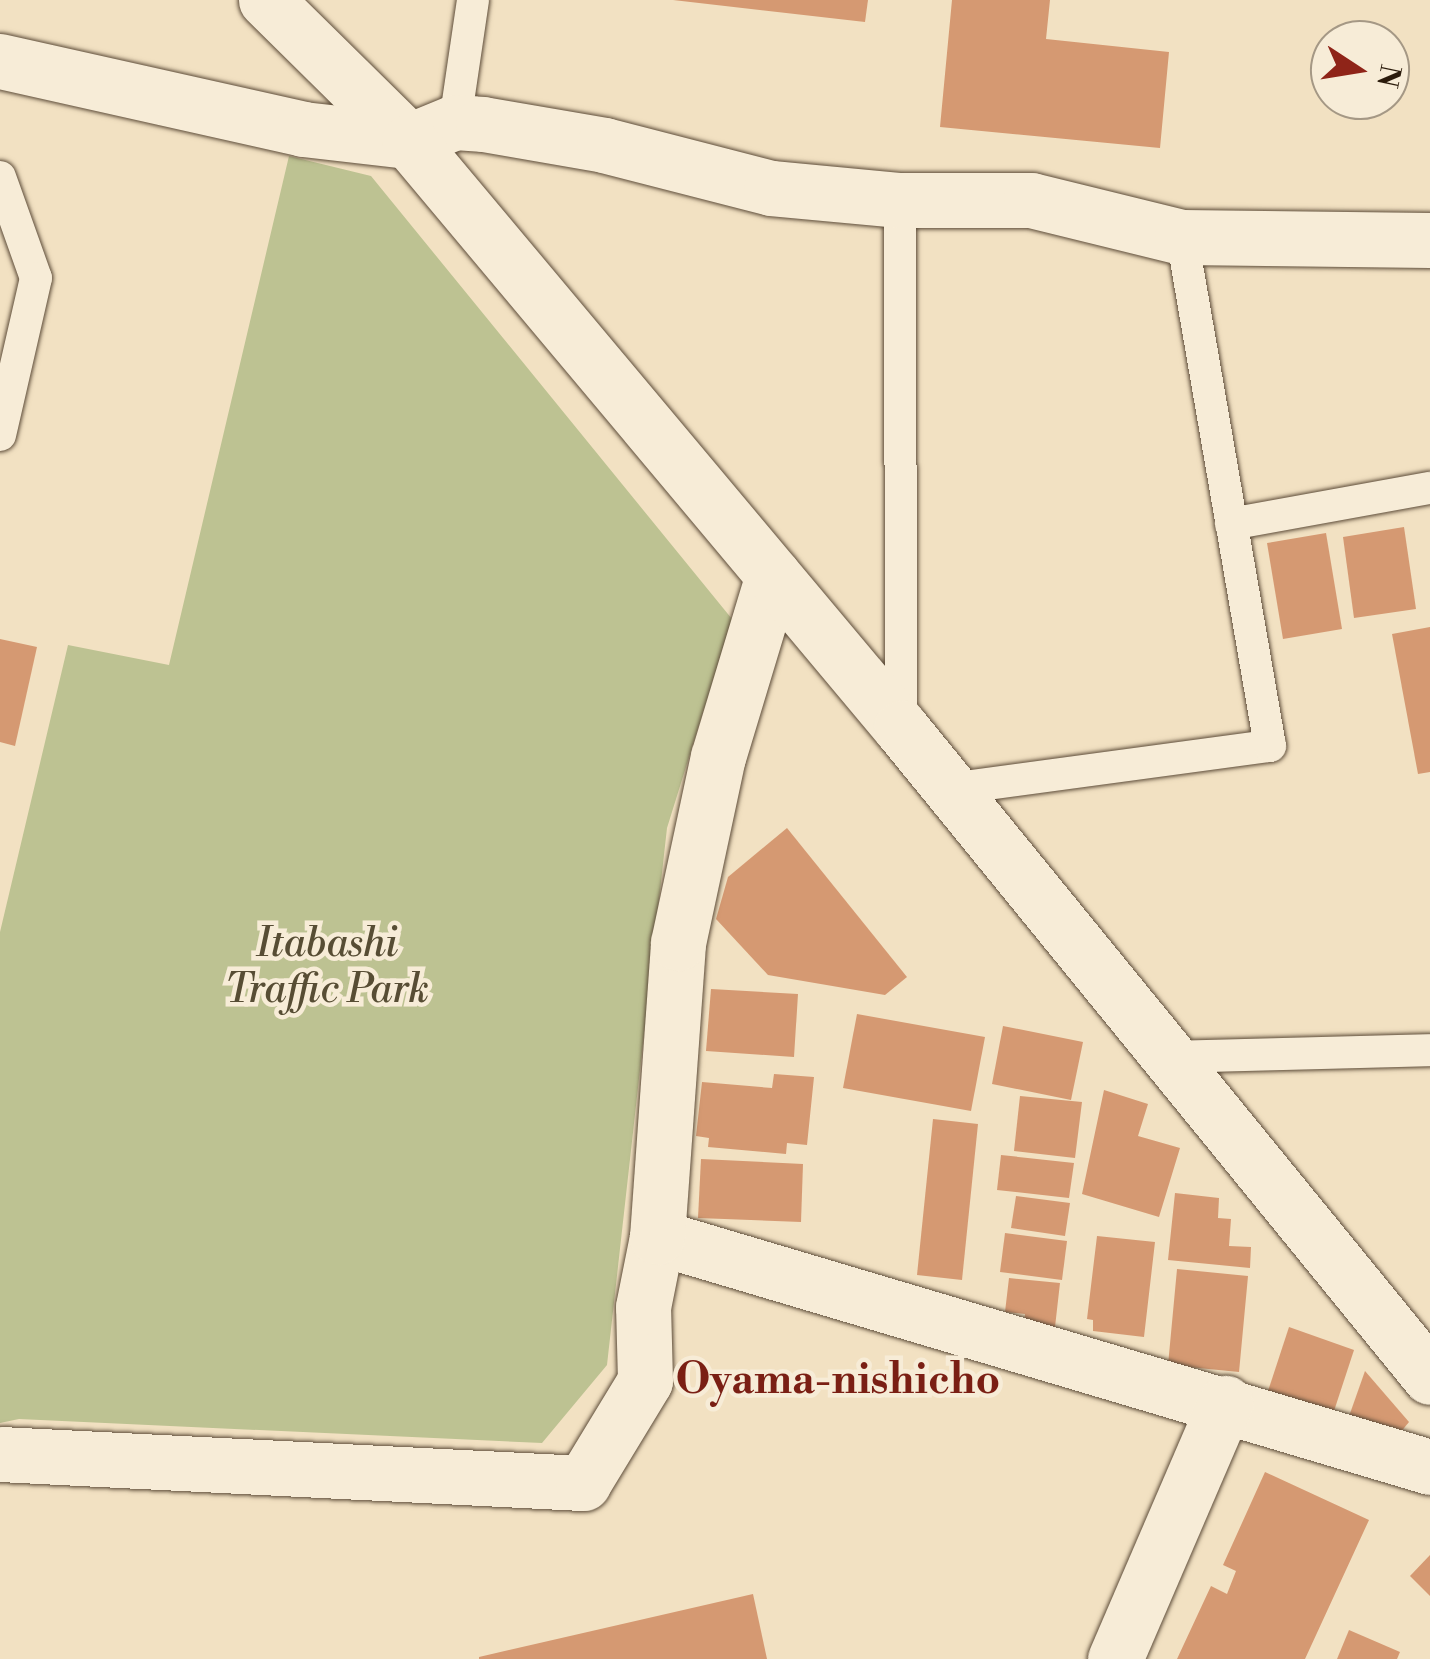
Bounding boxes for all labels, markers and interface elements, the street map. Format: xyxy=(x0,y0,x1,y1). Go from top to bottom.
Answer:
north arrow xyxy=(1310,20,1410,120)
text: N xyxy=(1368,61,1407,90)
park label: Itabashi Traffic Park xyxy=(225,920,429,1014)
district label: Oyama-nishicho xyxy=(676,1356,1000,1406)

